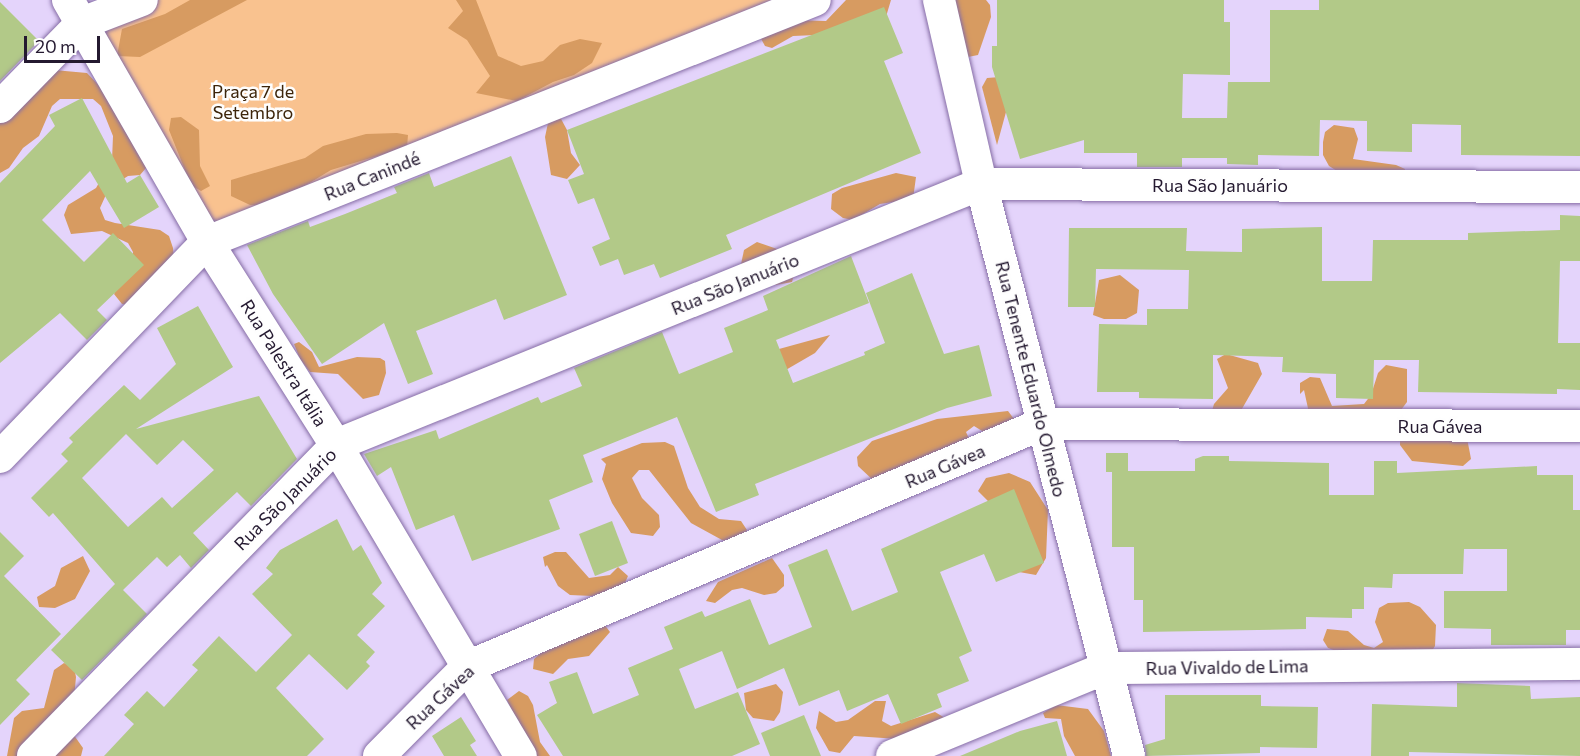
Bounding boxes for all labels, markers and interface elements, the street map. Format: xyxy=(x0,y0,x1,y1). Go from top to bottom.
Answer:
scale bar xyxy=(27,24,104,62)
text: 20 m xyxy=(35,35,76,57)
park label: Praça 7 de Setembro xyxy=(212,81,294,124)
street label: Rua Canindé xyxy=(321,147,423,205)
street label: Rua São Januário xyxy=(1152,174,1288,196)
street label: Rua São Januário xyxy=(668,249,802,319)
street label: Rua Tenente Eduardo Olmedo xyxy=(991,259,1071,499)
street label: Rua Palestra Itália xyxy=(236,296,332,430)
street label: Rua Gávea xyxy=(1397,415,1483,437)
street label: Rua Gávea xyxy=(902,439,988,493)
street label: Rua São Januário xyxy=(229,443,341,555)
street label: Rua Vivaldo de Lima xyxy=(1145,655,1309,679)
street label: Rua Gávea xyxy=(402,660,478,734)

